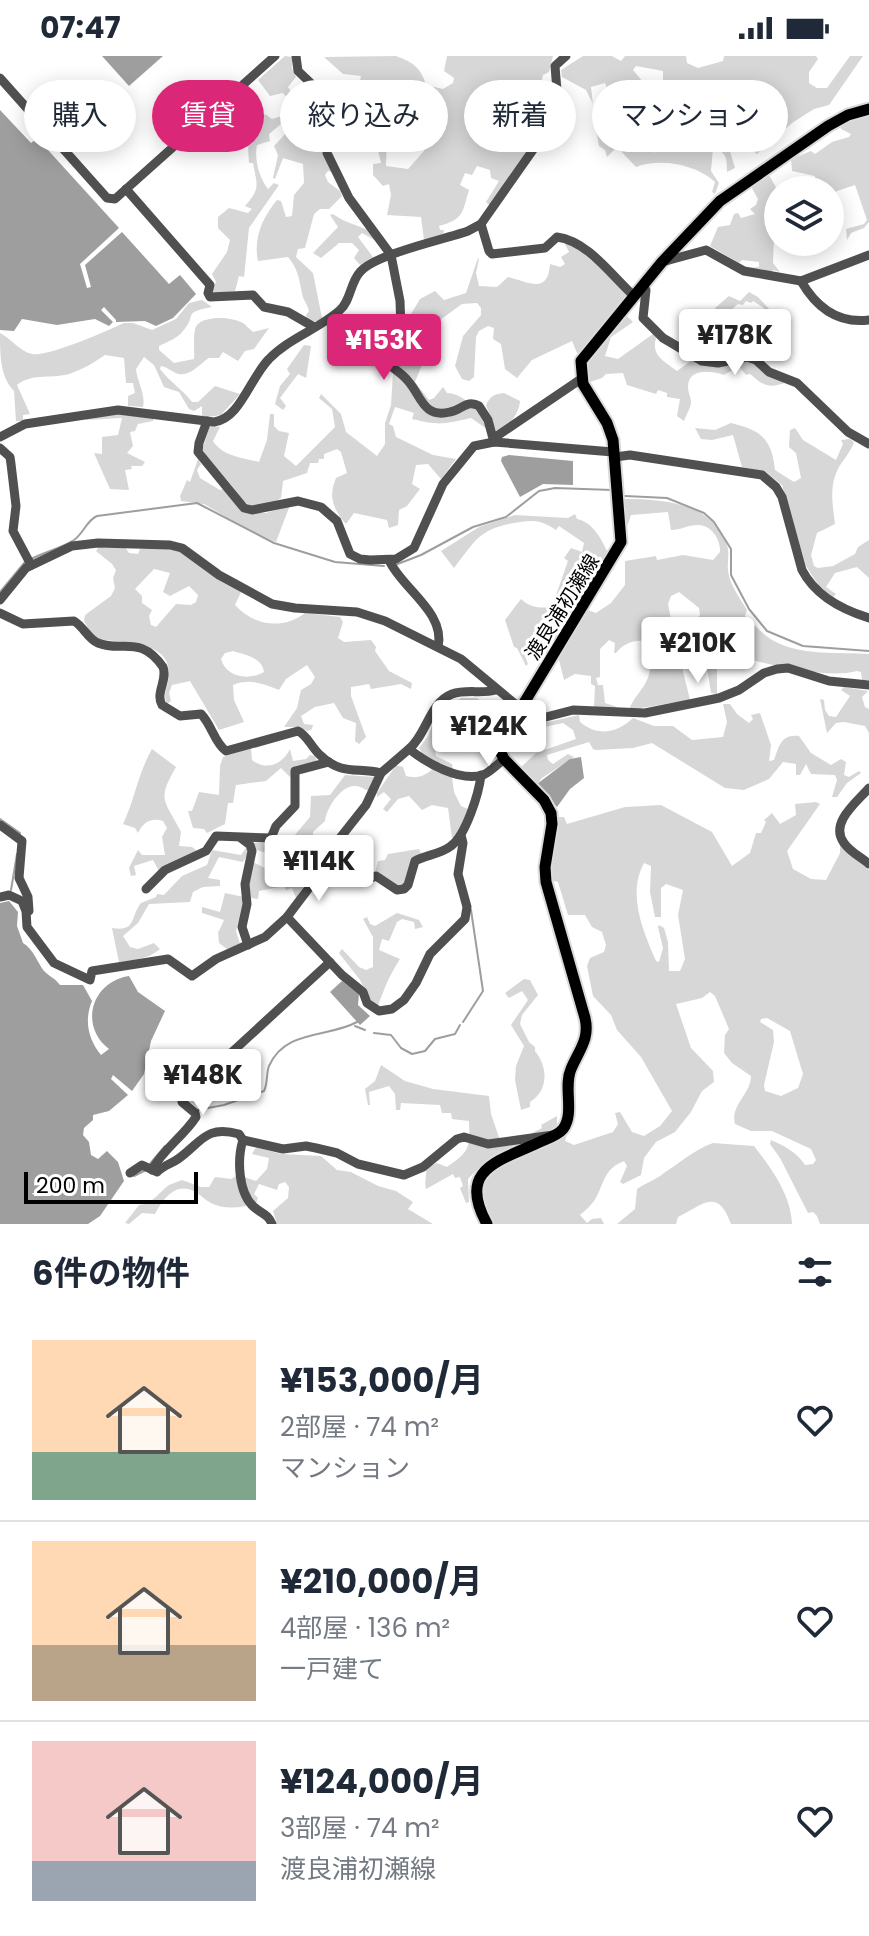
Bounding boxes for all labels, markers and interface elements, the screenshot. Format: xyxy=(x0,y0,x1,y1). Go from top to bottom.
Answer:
text: 07:47 xyxy=(40,6,121,49)
chip: 購入 xyxy=(24,80,136,152)
chip: 賃貸 xyxy=(152,80,264,152)
chip: 絞り込み xyxy=(280,80,448,152)
chip: 新着 xyxy=(464,80,576,152)
chip: マンション xyxy=(592,80,788,152)
map controls xyxy=(764,176,844,256)
button: layers xyxy=(764,176,844,256)
pin: ¥178K xyxy=(679,309,791,377)
pin: ¥153K xyxy=(328,314,440,382)
text: ¥178K xyxy=(697,317,773,353)
text: ¥153K xyxy=(345,322,423,358)
street label: 渡良浦初瀬線 xyxy=(518,549,606,665)
pin: ¥210K xyxy=(642,617,754,685)
text: ¥210K xyxy=(659,625,737,661)
pin: ¥124K xyxy=(433,700,545,768)
text: ¥124K xyxy=(450,708,528,744)
pin: ¥114K xyxy=(263,835,375,903)
text: ¥114K xyxy=(283,843,355,879)
pin: ¥148K xyxy=(147,1049,259,1117)
text: ¥148K xyxy=(163,1057,243,1093)
scale bar xyxy=(24,1168,198,1204)
text: 200 m xyxy=(36,1170,105,1201)
text: 6件の物件 xyxy=(32,1249,190,1297)
icon: filters xyxy=(793,1250,837,1294)
text: ¥153,000/月 xyxy=(280,1356,484,1404)
icon: home xyxy=(96,1372,192,1468)
icon: heart xyxy=(793,1398,837,1442)
text: 2部屋 · 74 m² xyxy=(280,1409,439,1445)
text: マンション xyxy=(280,1450,410,1486)
text: ¥210,000/月 xyxy=(280,1557,483,1605)
icon: home xyxy=(96,1573,192,1669)
icon: heart xyxy=(793,1599,837,1643)
text: 4部屋 · 136 m² xyxy=(280,1610,450,1646)
text: 一戸建て xyxy=(280,1651,384,1687)
text: ¥124,000/月 xyxy=(280,1757,484,1805)
icon: home xyxy=(96,1773,192,1869)
icon: heart xyxy=(793,1799,837,1843)
text: 3部屋 · 74 m² xyxy=(280,1810,440,1846)
text: 渡良浦初瀬線 xyxy=(280,1851,436,1887)

